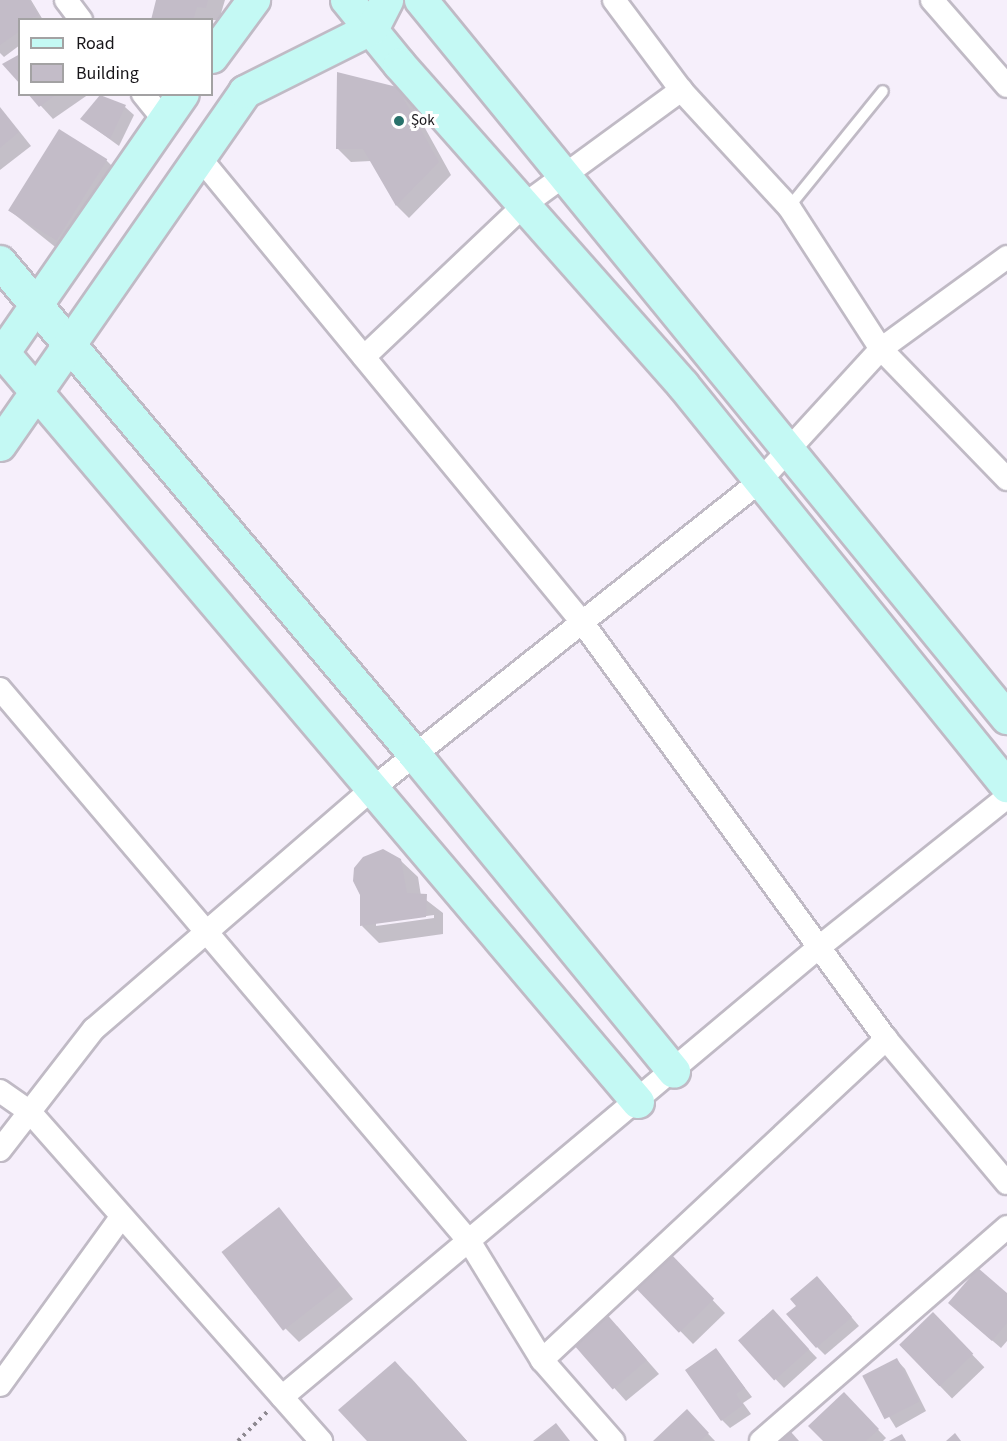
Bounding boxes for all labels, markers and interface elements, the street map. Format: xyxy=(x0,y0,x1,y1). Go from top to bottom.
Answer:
legend xyxy=(18,18,213,96)
text: Road xyxy=(76,31,115,56)
text: Building xyxy=(76,61,139,86)
place label: Şok xyxy=(411,112,435,130)
marker: Şok xyxy=(392,114,406,128)

